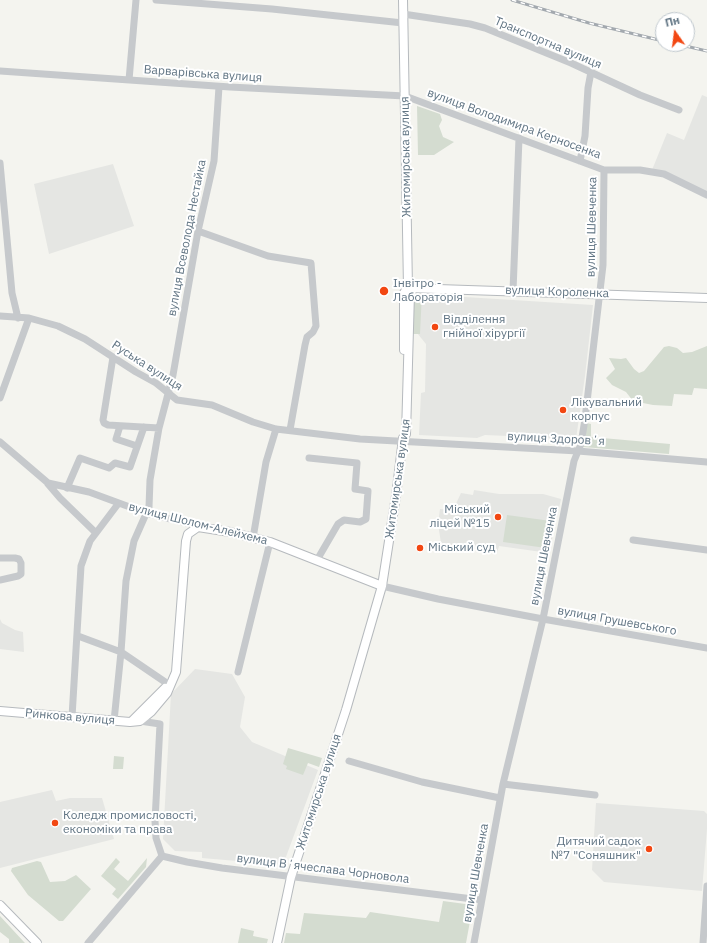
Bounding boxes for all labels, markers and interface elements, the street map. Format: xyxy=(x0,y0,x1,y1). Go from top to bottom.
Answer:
north arrow xyxy=(655,12,695,52)
text: Пн xyxy=(664,13,681,30)
street label: Транспортна вулиця xyxy=(492,14,604,72)
street label: Варварівська вулиця xyxy=(143,63,263,85)
street label: вулиця Володимира Керносенка xyxy=(425,86,603,162)
street label: Житомирська вулиця xyxy=(398,96,414,218)
street label: вулиця Всеволода Нестайка xyxy=(165,158,209,318)
street label: вулиця Шевченка xyxy=(584,177,600,277)
place label: Інвітро - Лабораторія xyxy=(393,277,463,305)
street label: вулиця Короленка xyxy=(505,283,609,301)
marker: Інвітро - Лабораторія xyxy=(378,285,390,297)
place label: Відділення гнійної хірургії xyxy=(443,313,525,341)
marker: Відділення гнійної хірургії xyxy=(430,322,440,332)
street label: Руська вулиця xyxy=(109,338,185,394)
place label: Лікувальний корпус xyxy=(571,396,642,424)
marker: Лікувальний корпус xyxy=(558,405,568,415)
street label: Житомирська вулиця xyxy=(382,418,414,540)
street label: вулиця Здоровʼя xyxy=(507,429,605,449)
street label: вулиця Шолом-Алейхема xyxy=(127,500,269,548)
place label: Міський ліцей №15 xyxy=(430,503,490,531)
street label: вулиця Шевченка xyxy=(527,505,561,607)
marker: Міський ліцей №15 xyxy=(493,512,503,522)
place label: Міський суд xyxy=(428,541,496,555)
marker: Міський суд xyxy=(415,543,425,553)
street label: вулиця Грушевського xyxy=(556,603,678,639)
street label: Ринкова вулиця xyxy=(24,706,116,728)
street label: Житомирська вулиця xyxy=(293,732,345,852)
place label: Коледж промисловості, економіки та права xyxy=(63,809,197,837)
marker: Коледж промисловості, економіки та права xyxy=(50,818,60,828)
street label: вулиця Шевченка xyxy=(460,822,492,924)
place label: Дитячий садок №7 "Соняшник" xyxy=(551,835,641,863)
marker: Дитячий садок №7 "Соняшник" xyxy=(644,844,654,854)
street label: вулиця Вʼячеслава Чорновола xyxy=(236,851,410,887)

